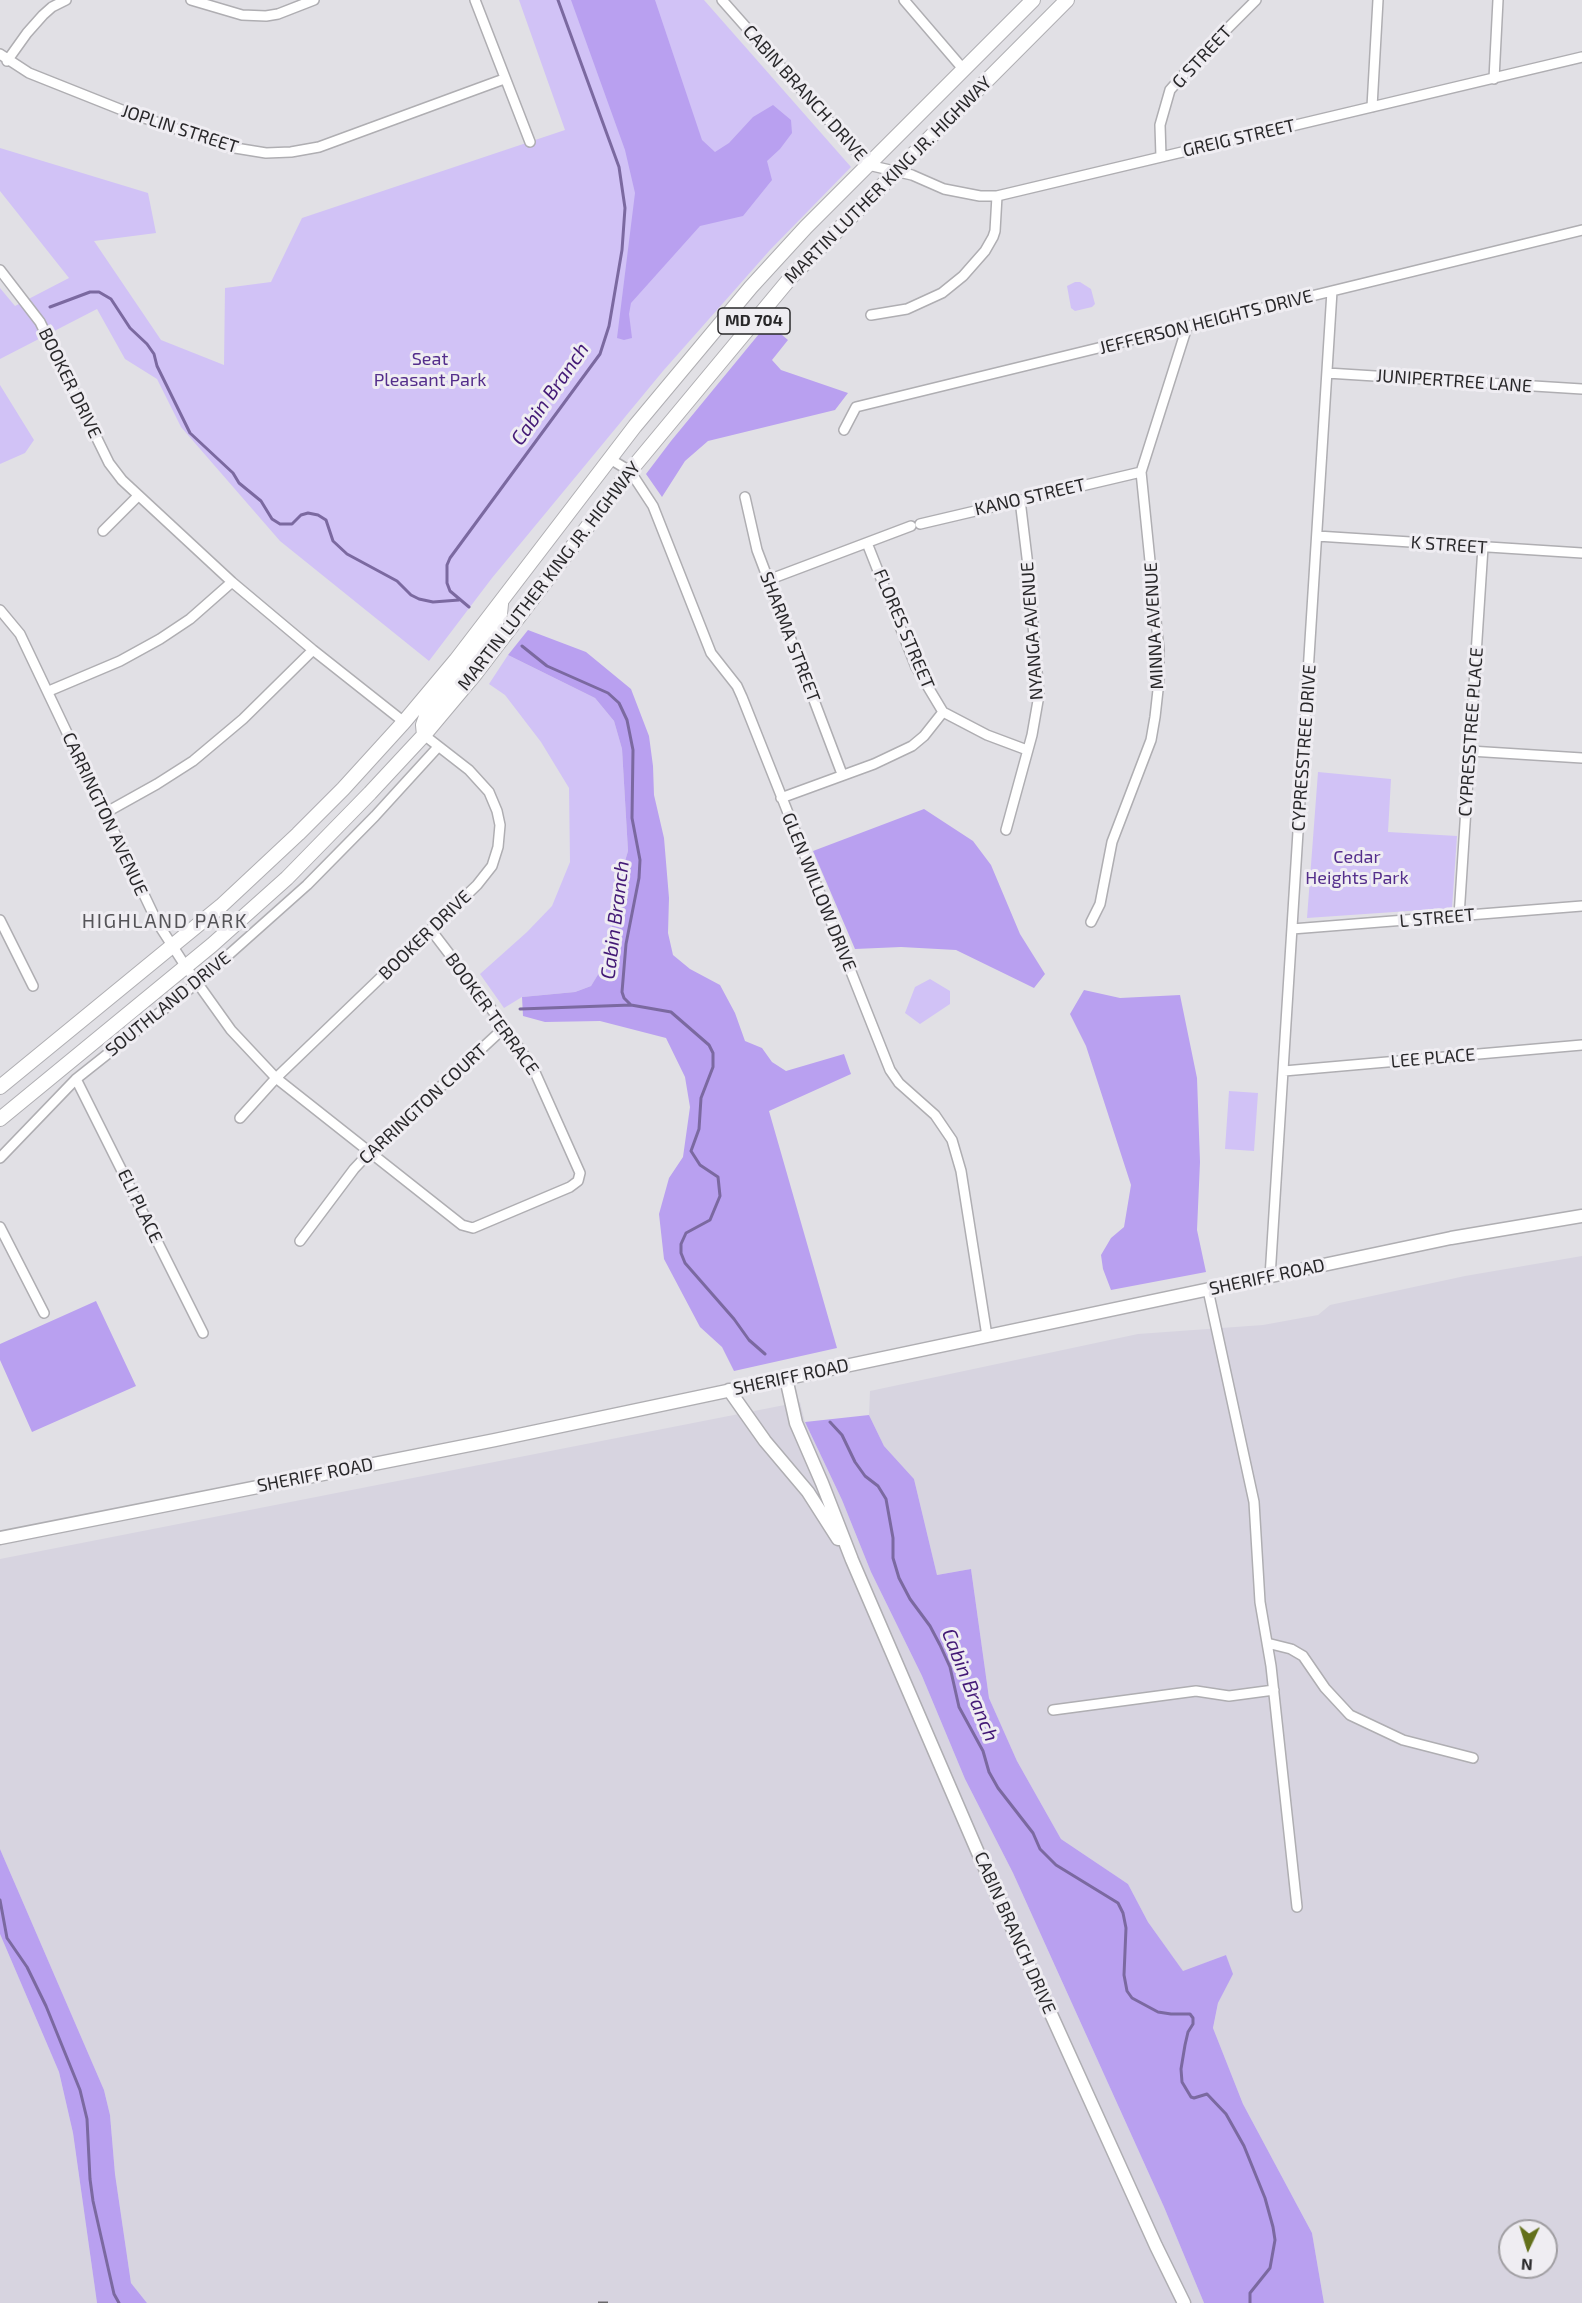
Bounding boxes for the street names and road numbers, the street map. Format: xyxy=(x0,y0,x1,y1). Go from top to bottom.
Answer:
street label: CABIN BRANCH DRIVE xyxy=(738,21,872,165)
street label: G STREET xyxy=(1168,21,1236,93)
street label: MARTIN LUTHER KING JR. HIGHWAY xyxy=(780,72,996,288)
street label: JOPLIN STREET xyxy=(119,100,241,158)
street label: GREIG STREET xyxy=(1181,115,1297,161)
street label: JEFFERSON HEIGHTS DRIVE xyxy=(1097,285,1315,359)
road number: MD 704 xyxy=(718,308,790,334)
street label: BOOKER DRIVE xyxy=(34,324,106,442)
street label: JUNIPERTREE LANE xyxy=(1375,365,1533,397)
street label: MARTIN LUTHER KING JR. HIGHWAY xyxy=(453,457,645,695)
street label: KANO STREET xyxy=(973,474,1087,520)
street label: K STREET xyxy=(1410,532,1488,558)
street label: NYANGA AVENUE xyxy=(1016,561,1048,701)
street label: MINNA AVENUE xyxy=(1140,562,1168,690)
street label: FLORES STREET xyxy=(869,566,939,692)
street label: SHARMA STREET xyxy=(755,569,825,705)
street label: CYPRESSTREE PLACE xyxy=(1454,647,1488,817)
street label: CYPRESSTREE DRIVE xyxy=(1287,664,1321,832)
street label: CARRINGTON AVENUE xyxy=(58,729,152,899)
street label: GLEN WILLOW DRIVE xyxy=(777,809,861,975)
street label: BOOKER DRIVE xyxy=(374,886,476,984)
street label: L STREET xyxy=(1398,904,1476,932)
street label: SOUTHLAND DRIVE xyxy=(101,947,235,1061)
street label: BOOKER TERRACE xyxy=(441,949,543,1079)
street label: CARRINGTON COURT xyxy=(355,1039,491,1169)
street label: LEE PLACE xyxy=(1390,1044,1476,1072)
street label: ELI PLACE xyxy=(113,1166,167,1246)
street label: SHERIFF ROAD xyxy=(1207,1254,1327,1300)
street label: SHERIFF ROAD xyxy=(731,1354,851,1400)
street label: SHERIFF ROAD xyxy=(255,1453,375,1497)
street label: CABIN BRANCH DRIVE xyxy=(969,1849,1061,2017)

